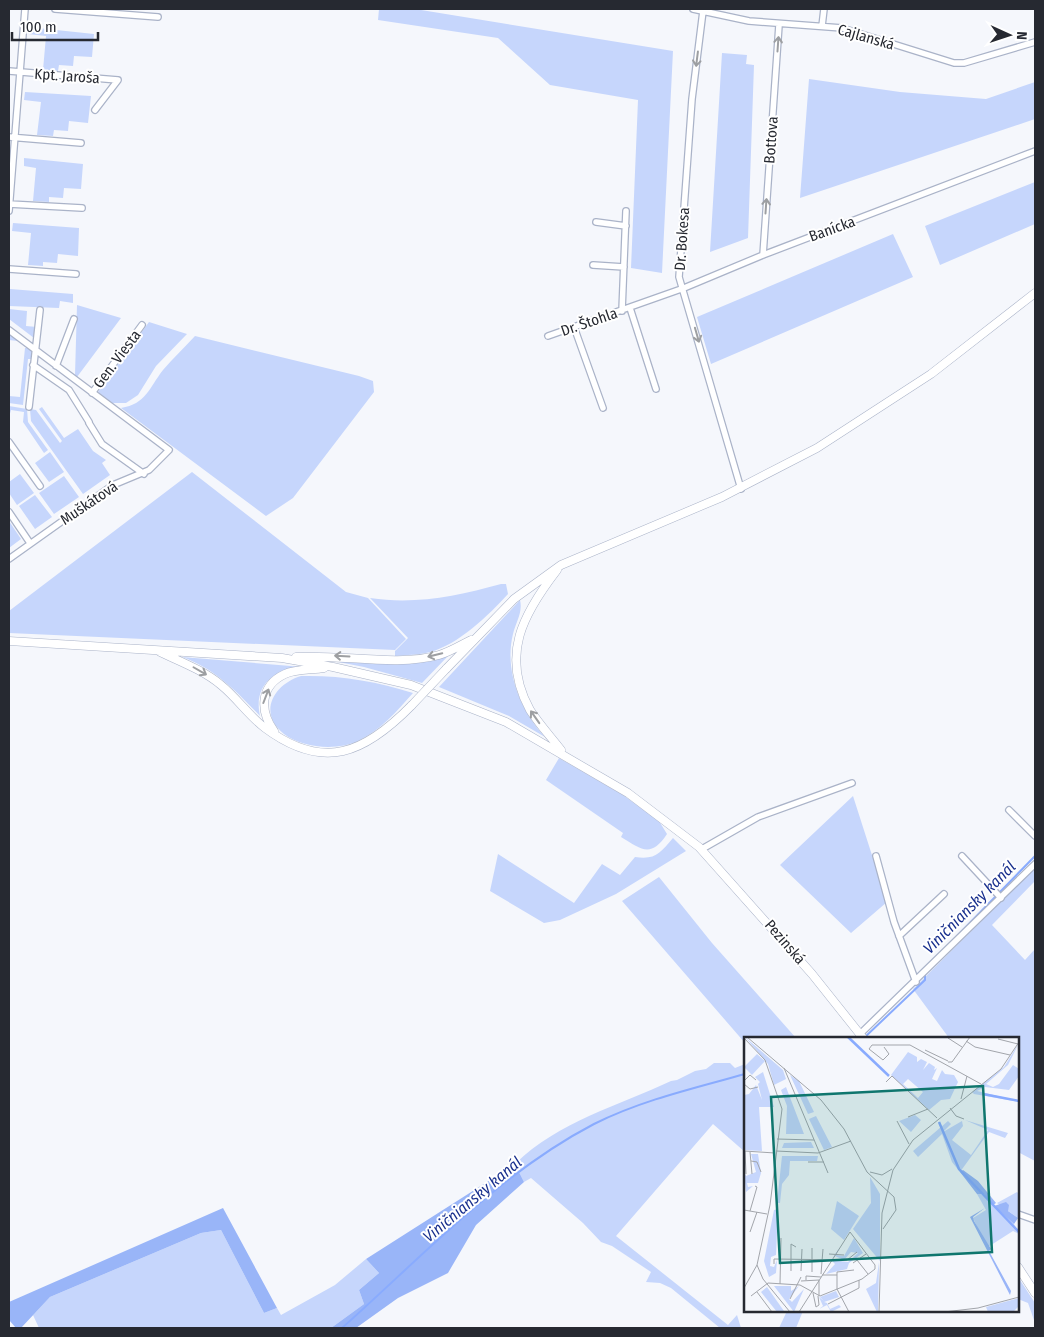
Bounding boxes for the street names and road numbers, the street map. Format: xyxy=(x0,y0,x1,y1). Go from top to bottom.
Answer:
street label: Cajlanská xyxy=(836,20,896,54)
street label: Kpt. Jaroša xyxy=(34,65,100,87)
street label: Bottova xyxy=(760,116,782,164)
street label: Dr. Bokesa xyxy=(671,207,693,271)
street label: Banícka xyxy=(806,212,858,246)
street label: Dr. Štohla xyxy=(558,304,620,340)
street label: Gen. Viesta xyxy=(89,326,145,392)
street label: Muškátová xyxy=(57,477,121,529)
street label: Pezinská xyxy=(761,916,809,968)

